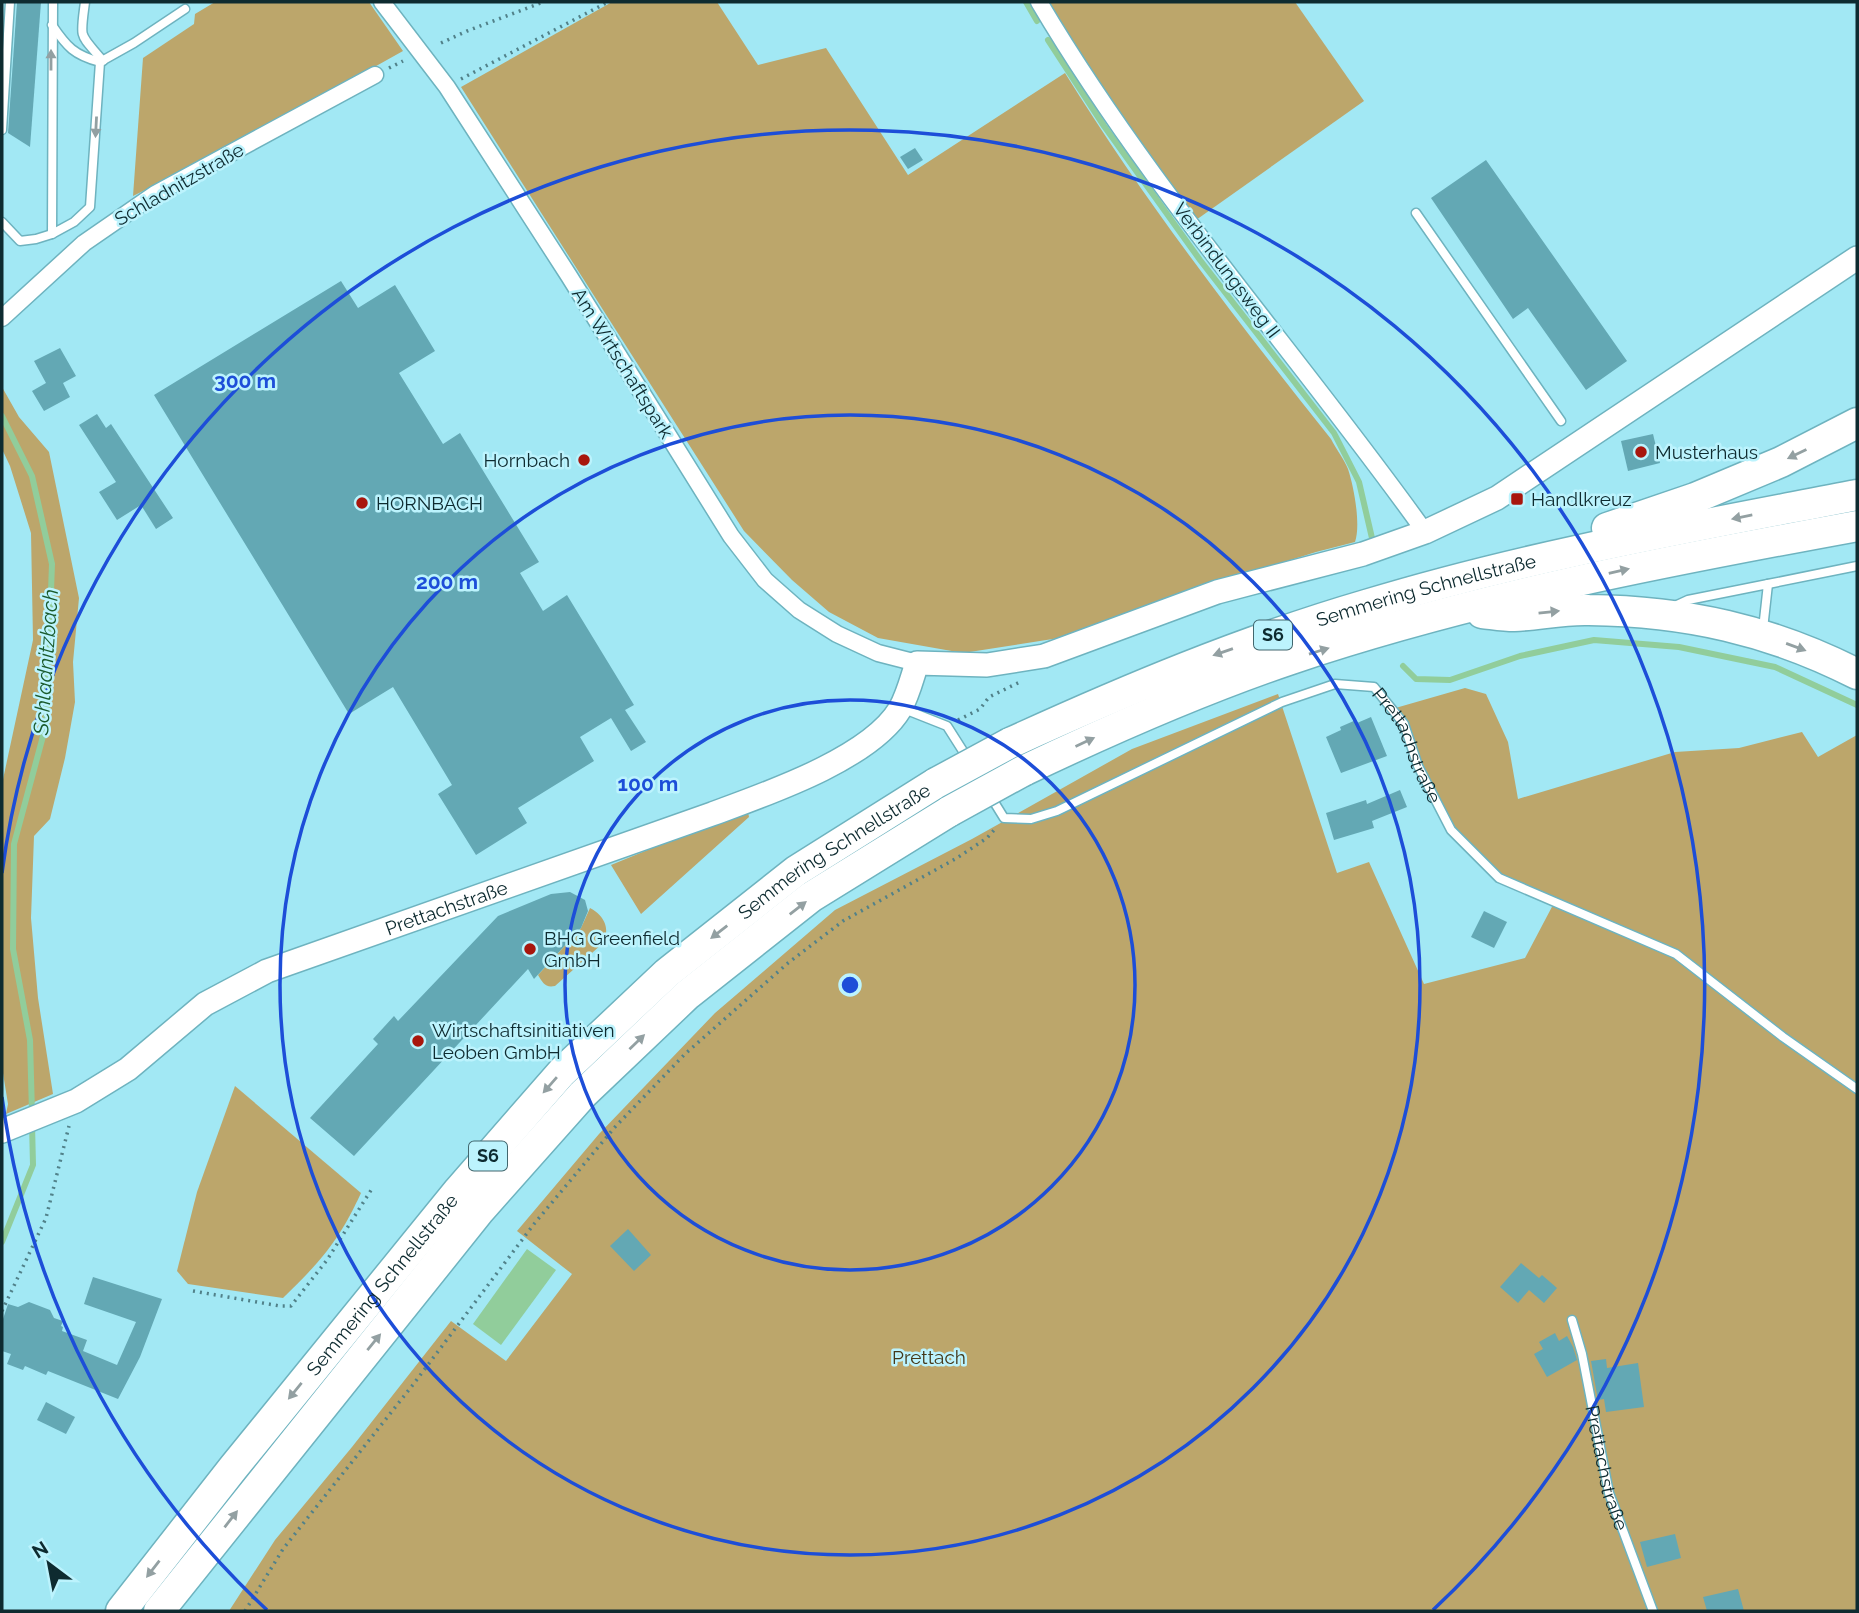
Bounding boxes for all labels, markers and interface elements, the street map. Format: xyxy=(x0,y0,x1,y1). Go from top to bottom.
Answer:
one-way arrow xyxy=(45,49,57,71)
one-way arrow xyxy=(90,116,101,138)
street label: Schladnitzstraße xyxy=(111,138,247,230)
street label: Verbindungsweg II xyxy=(1169,198,1285,342)
street label: Am Wirtschaftspark xyxy=(568,284,678,442)
text: 300 m xyxy=(214,368,276,393)
place label: Musterhaus xyxy=(1655,441,1758,463)
marker: Musterhaus xyxy=(1633,444,1649,460)
place label: Hornbach xyxy=(484,449,570,471)
one-way arrow xyxy=(1787,449,1807,460)
marker: Hornbach xyxy=(576,452,592,468)
place label: Handlkreuz xyxy=(1531,488,1632,510)
marker: Handlkreuz xyxy=(1509,491,1525,507)
place label: HORNBACH xyxy=(376,492,483,514)
marker: HORNBACH xyxy=(354,495,370,511)
one-way arrow xyxy=(1731,512,1753,523)
street label: Semmering Schnellstraße xyxy=(1313,549,1538,631)
one-way arrow xyxy=(1608,566,1630,577)
text: 200 m xyxy=(416,569,478,594)
water label: Schladnitzbach xyxy=(28,588,63,737)
one-way arrow xyxy=(1538,607,1560,618)
road number: S6 xyxy=(1254,620,1292,650)
one-way arrow xyxy=(1786,641,1807,652)
one-way arrow xyxy=(1309,645,1330,655)
one-way arrow xyxy=(1213,647,1234,658)
street label: Prettachstraße xyxy=(1368,683,1446,807)
one-way arrow xyxy=(1074,736,1095,747)
text: 100 m xyxy=(618,771,678,796)
street label: Semmering Schnellstraße xyxy=(734,779,934,924)
street label: Prettachstraße xyxy=(382,876,510,939)
one-way arrow xyxy=(789,900,807,915)
one-way arrow xyxy=(710,925,728,940)
place label: BHG Greenfield GmbH xyxy=(544,927,680,971)
marker: BHG Greenfield GmbH xyxy=(522,941,538,957)
centre of rings xyxy=(838,973,862,997)
place label: Wirtschaftsinitiativen Leoben GmbH xyxy=(432,1019,615,1063)
marker: Wirtschaftsinitiativen Leoben GmbH xyxy=(410,1033,426,1049)
one-way arrow xyxy=(628,1035,645,1051)
one-way arrow xyxy=(542,1076,558,1094)
road number: S6 xyxy=(469,1142,507,1170)
street label: Semmering Schnellstraße xyxy=(302,1190,462,1380)
one-way arrow xyxy=(366,1333,381,1351)
park label: Prettach xyxy=(892,1346,966,1368)
one-way arrow xyxy=(288,1383,303,1400)
street label: Prettachstraße xyxy=(1581,1403,1633,1533)
one-way arrow xyxy=(224,1510,238,1528)
north arrow xyxy=(14,1529,84,1599)
text: N xyxy=(28,1536,52,1563)
one-way arrow xyxy=(146,1560,161,1578)

